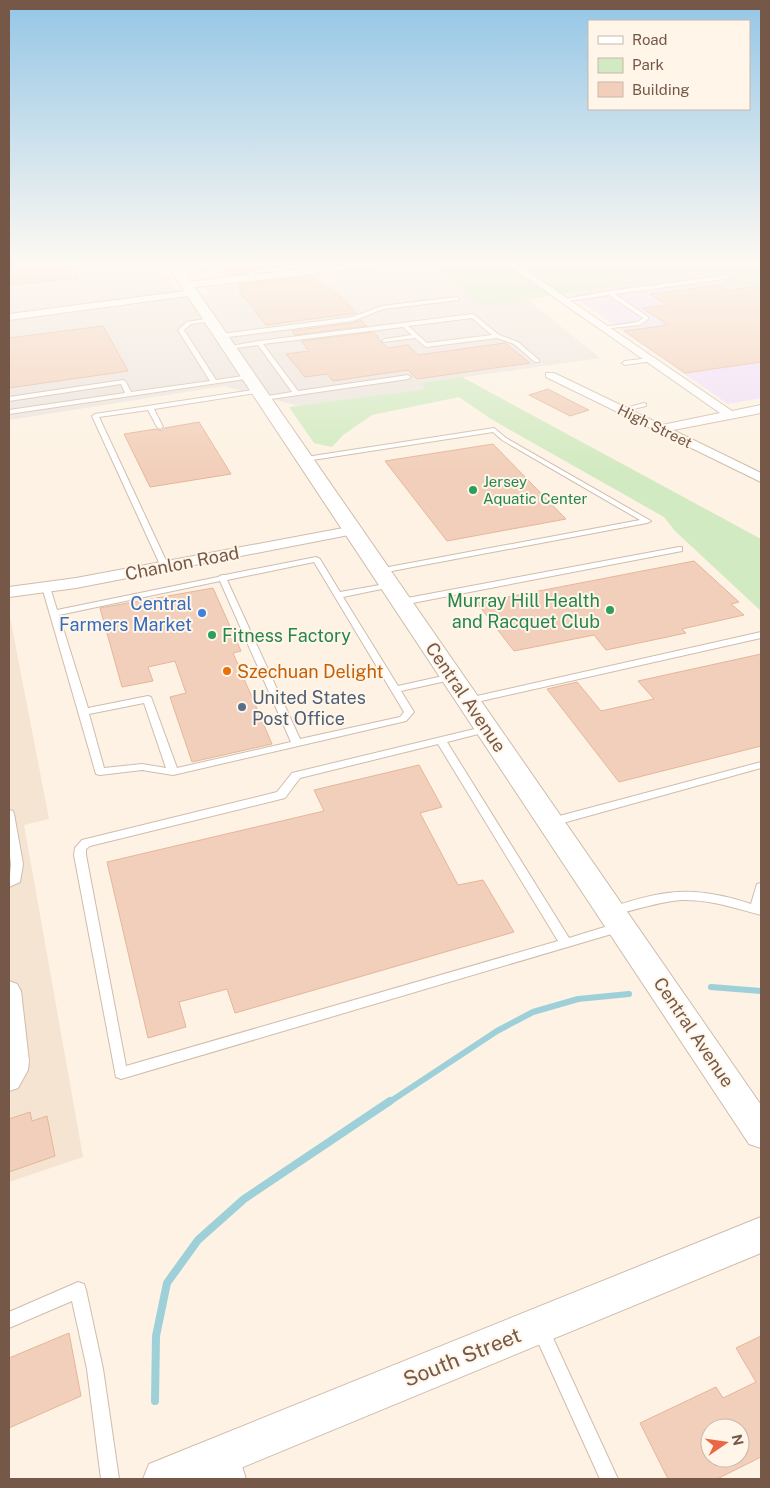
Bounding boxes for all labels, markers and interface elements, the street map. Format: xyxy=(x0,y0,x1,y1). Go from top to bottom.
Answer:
legend xyxy=(588,20,750,110)
text: Road xyxy=(632,31,668,48)
text: Park xyxy=(632,56,664,73)
text: Building xyxy=(632,81,690,98)
street label: High Street xyxy=(615,401,695,451)
place label: Jersey Aquatic Center xyxy=(483,473,588,507)
marker: Jersey Aquatic Center xyxy=(467,484,479,496)
street label: Chanlon Road xyxy=(123,542,241,584)
place label: Murray Hill Health and Racquet Club xyxy=(447,590,600,632)
place label: Central Farmers Market xyxy=(59,593,192,635)
marker: Murray Hill Health and Racquet Club xyxy=(604,604,616,616)
marker: Central Farmers Market xyxy=(196,607,208,619)
place label: Fitness Factory xyxy=(222,625,351,646)
marker: Fitness Factory xyxy=(206,629,218,641)
street label: Central Avenue xyxy=(422,638,510,756)
place label: Szechuan Delight xyxy=(237,661,384,682)
marker: Szechuan Delight xyxy=(221,665,233,677)
place label: United States Post Office xyxy=(252,687,366,729)
marker: United States Post Office xyxy=(236,701,248,713)
street label: Central Avenue xyxy=(650,973,738,1091)
street label: South Street xyxy=(399,1322,525,1392)
north arrow xyxy=(700,1418,750,1468)
text: N xyxy=(729,1433,747,1447)

